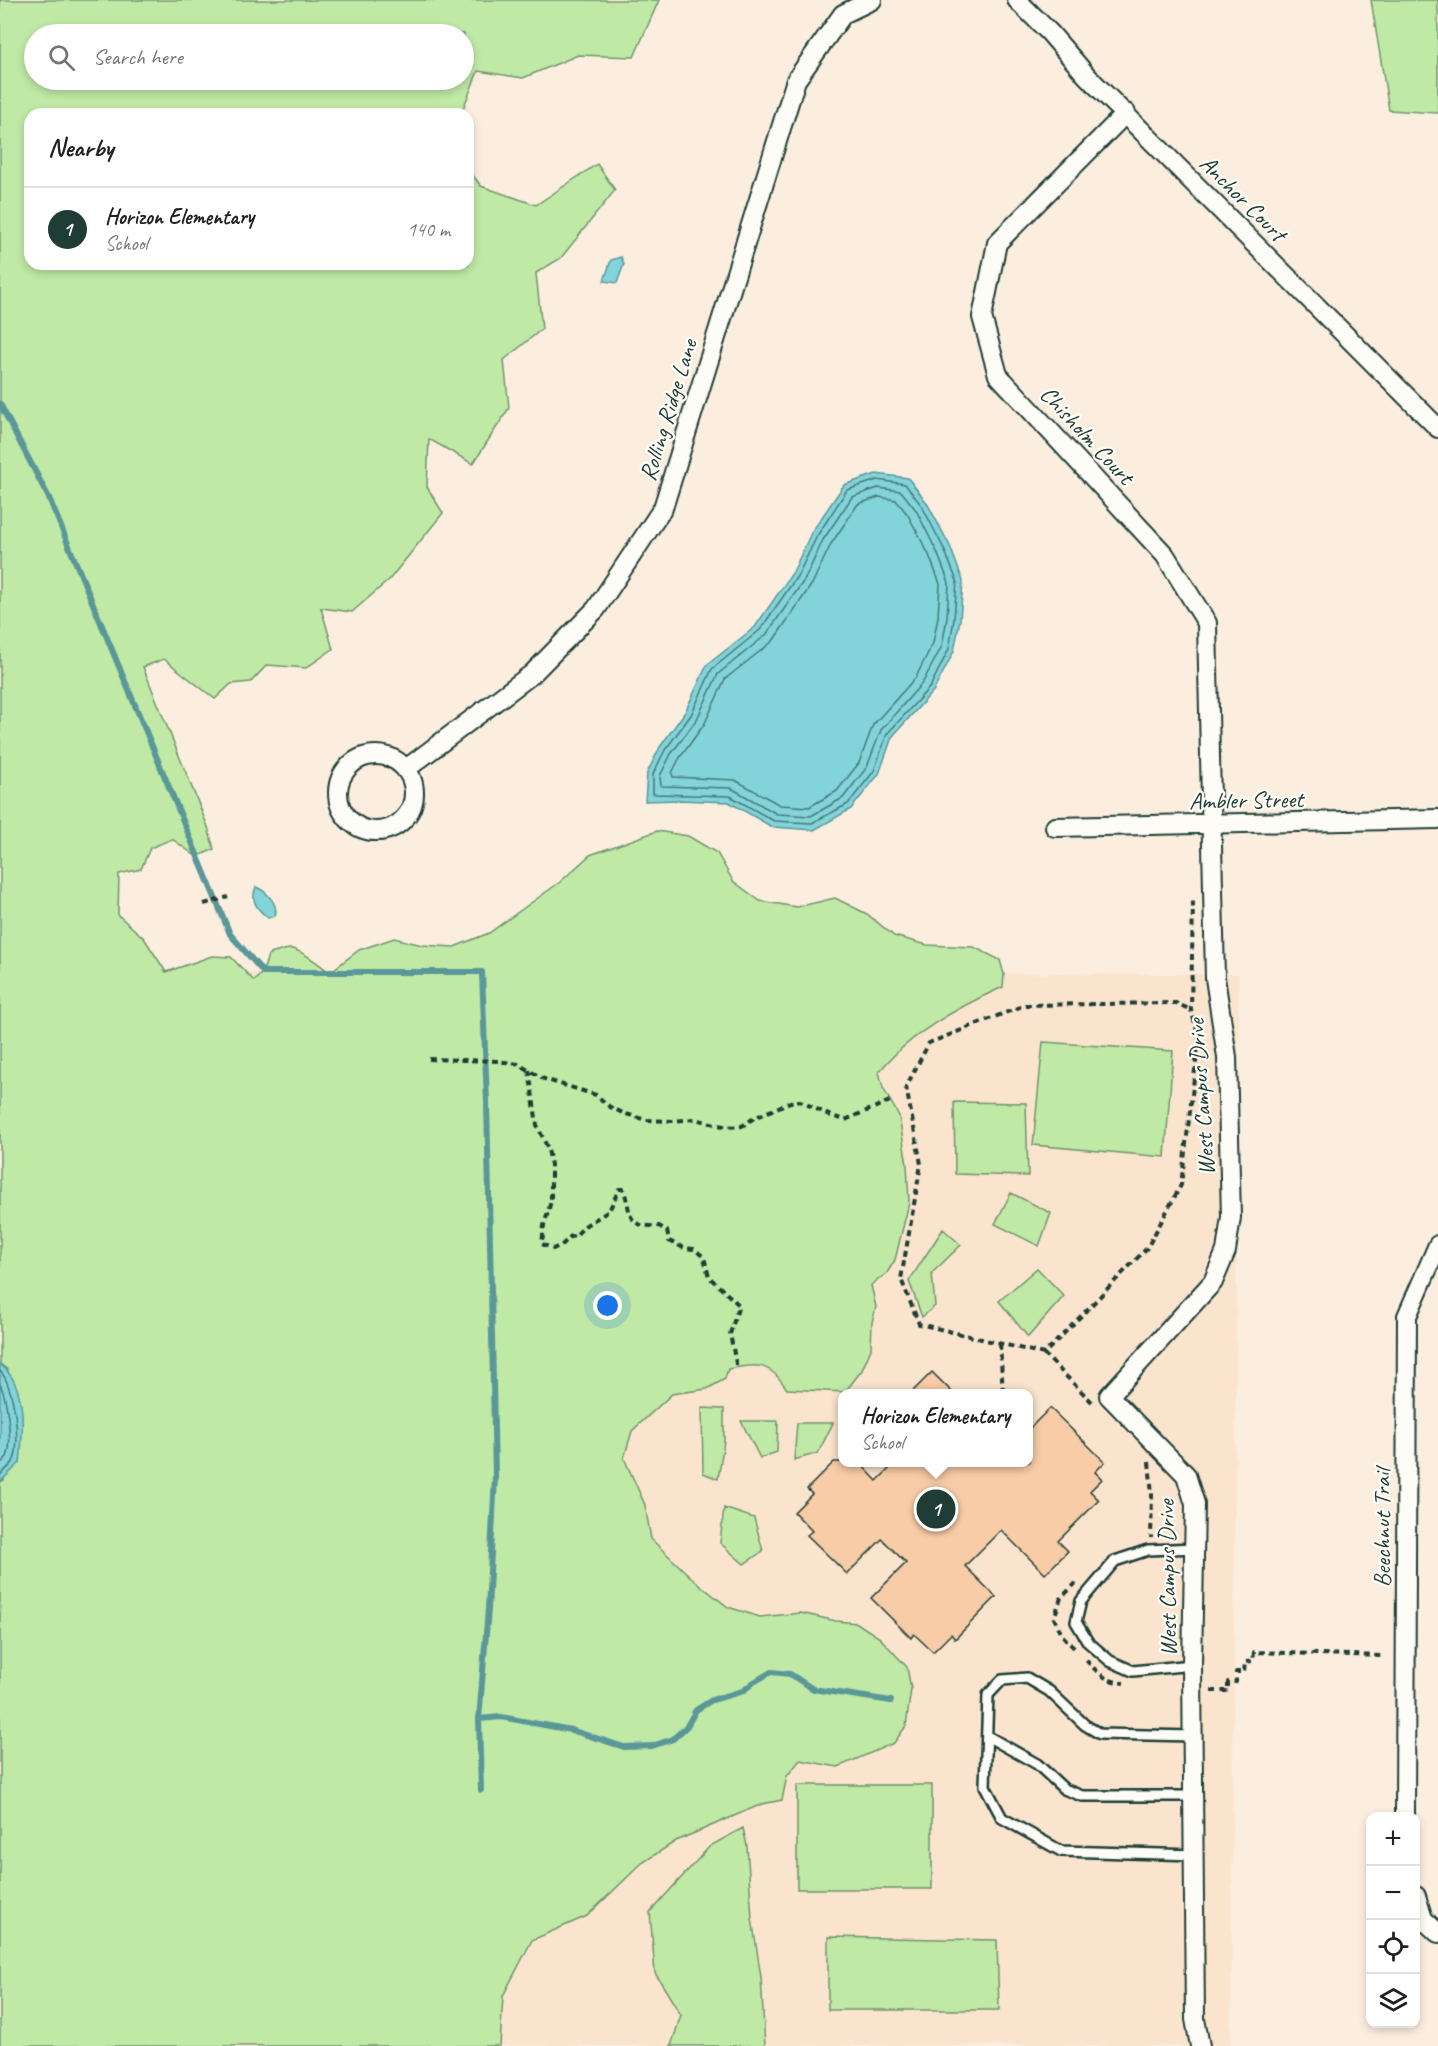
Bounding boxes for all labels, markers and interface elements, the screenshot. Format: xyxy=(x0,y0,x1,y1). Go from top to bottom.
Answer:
search box xyxy=(24,24,474,90)
icon: search xyxy=(45,41,78,74)
text: Search here xyxy=(93,43,183,71)
text: Nearby xyxy=(48,131,113,164)
street label: Anchor Court xyxy=(1193,148,1295,250)
text: Horizon Elementary xyxy=(105,203,254,231)
text: 1 xyxy=(63,217,72,242)
text: 140 m xyxy=(407,217,450,242)
text: School xyxy=(105,231,148,256)
street label: Rolling Ridge Lane xyxy=(632,334,704,484)
street label: Chisholm Court xyxy=(1034,379,1142,492)
street label: Ambler Street xyxy=(1189,784,1305,816)
street label: West Campus Drive xyxy=(1180,1016,1221,1176)
your location xyxy=(593,1291,622,1320)
popup xyxy=(838,1389,1033,1467)
text: Horizon Elementary xyxy=(861,1402,1010,1430)
text: School xyxy=(861,1430,904,1455)
street label: Beechnut Trail xyxy=(1367,1465,1397,1587)
pin: 1 xyxy=(916,1486,956,1532)
street label: West Campus Drive xyxy=(1151,1497,1183,1657)
map controls xyxy=(1366,1812,1420,2028)
button: + xyxy=(1366,1812,1420,1866)
button: − xyxy=(1366,1866,1420,1920)
button: locate xyxy=(1366,1920,1420,1974)
button: layers xyxy=(1366,1974,1420,2028)

